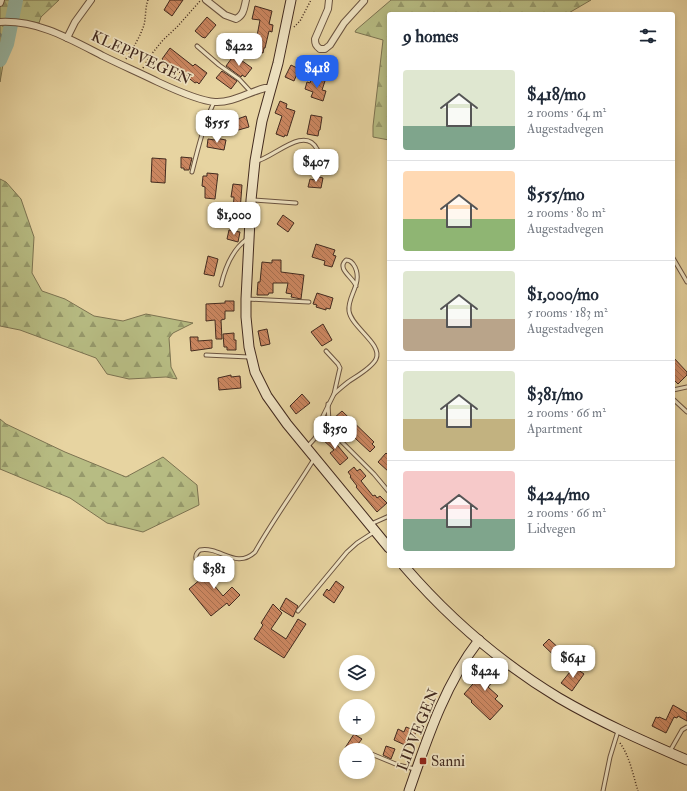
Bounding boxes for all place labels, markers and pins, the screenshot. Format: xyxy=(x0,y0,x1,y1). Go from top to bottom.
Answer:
pin: $422 xyxy=(215,33,263,67)
pin: $418 xyxy=(293,55,341,89)
pin: $555 xyxy=(193,110,241,144)
pin: $407 xyxy=(292,149,340,183)
pin: $1,000 xyxy=(201,202,267,236)
pin: $350 xyxy=(311,416,359,450)
pin: $381 xyxy=(190,556,238,590)
pin: $641 xyxy=(549,645,597,679)
pin: $424 xyxy=(461,658,509,692)
place label: Sanni xyxy=(431,752,465,771)
marker: Sanni xyxy=(418,756,428,766)

